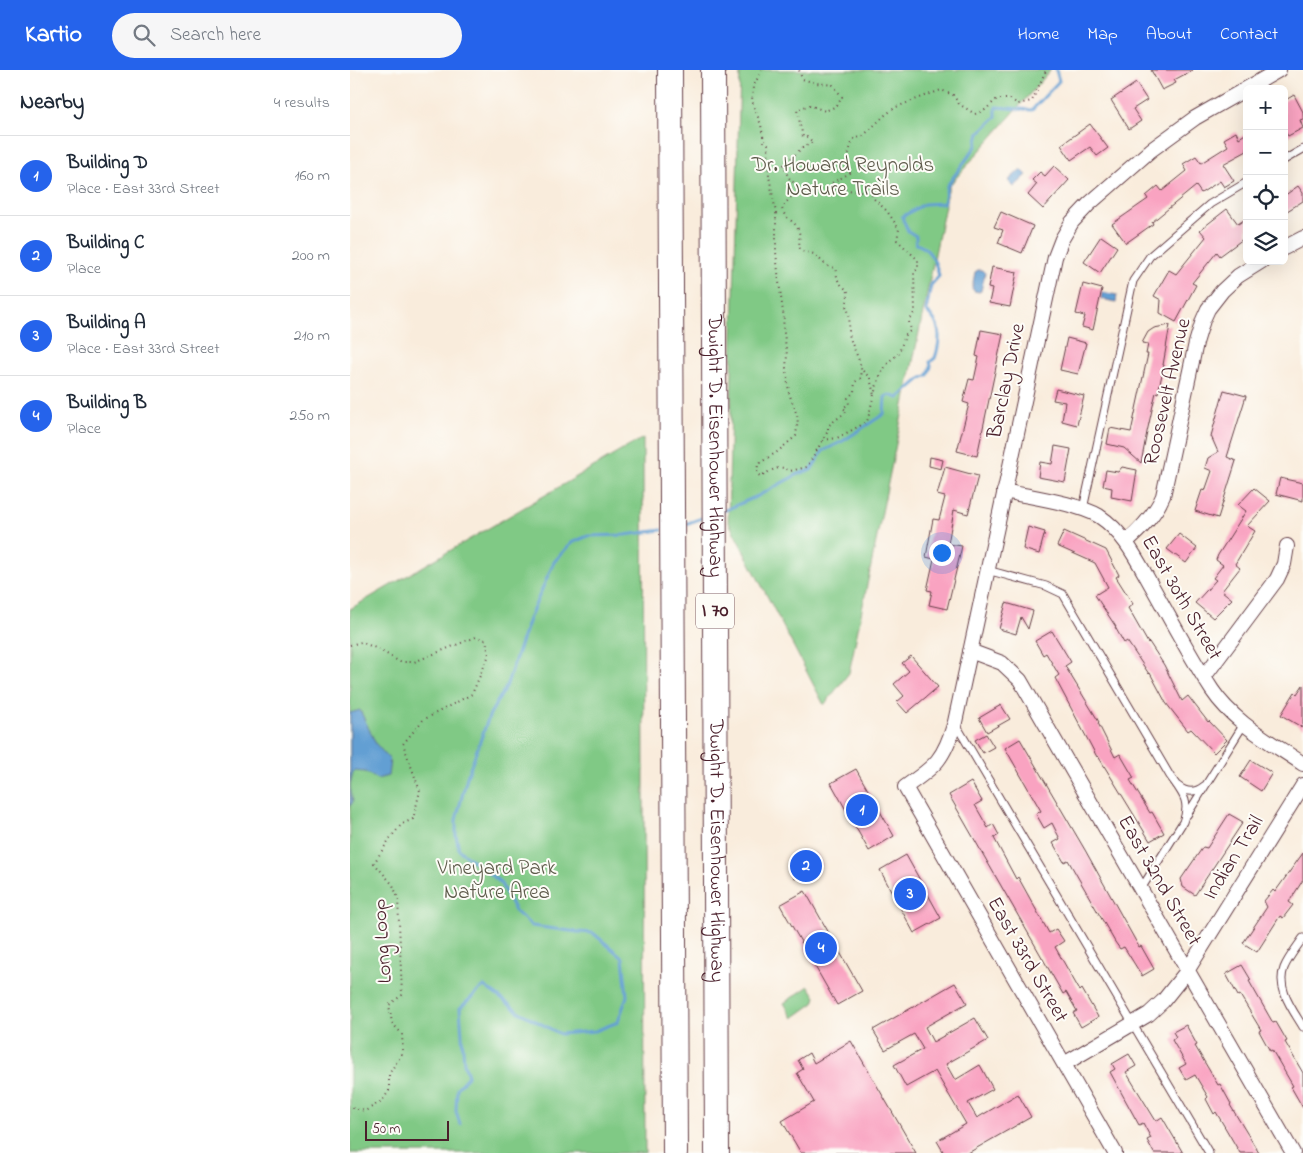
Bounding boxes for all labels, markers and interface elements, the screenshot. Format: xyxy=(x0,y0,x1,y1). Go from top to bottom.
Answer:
search box xyxy=(112,13,462,58)
text: Kartio xyxy=(25,18,82,53)
icon: search xyxy=(130,21,158,49)
text: Search here xyxy=(170,22,261,49)
text: Home xyxy=(1018,22,1059,48)
text: Map xyxy=(1087,22,1118,48)
text: About xyxy=(1146,22,1192,48)
text: Contact xyxy=(1220,22,1278,48)
map controls xyxy=(1243,85,1288,265)
button: + xyxy=(1243,85,1288,130)
text: Nearby xyxy=(20,88,84,118)
text: 4 results xyxy=(274,91,330,115)
button: − xyxy=(1243,130,1288,175)
text: Building D xyxy=(67,150,148,177)
park label: Dr. Howard Reynolds Nature Trails xyxy=(751,151,934,205)
text: 1 xyxy=(33,164,39,188)
text: 160 m xyxy=(295,164,330,188)
button: locate xyxy=(1243,175,1288,220)
text: Place · East 33rd Street xyxy=(67,177,220,201)
button: layers xyxy=(1243,220,1288,265)
text: Building C xyxy=(67,230,144,257)
text: 2 xyxy=(32,244,40,268)
text: 200 m xyxy=(292,244,330,268)
text: Place xyxy=(67,257,101,281)
text: Building A xyxy=(67,310,146,337)
street label: Dwight D. Eisenhower Highway xyxy=(697,313,730,578)
street label: Roosevelt Avenue xyxy=(1136,315,1200,469)
street label: Barclay Drive xyxy=(980,320,1036,443)
text: 3 xyxy=(33,324,39,348)
text: 210 m xyxy=(294,324,330,348)
text: Place · East 33rd Street xyxy=(67,337,220,361)
text: Building B xyxy=(67,390,147,417)
text: 4 xyxy=(33,404,39,428)
text: 250 m xyxy=(290,404,330,428)
text: Place xyxy=(67,417,101,441)
street label: East 30th Street xyxy=(1133,530,1229,666)
your location xyxy=(929,540,955,566)
road number: I 70 xyxy=(696,594,734,628)
street label: Dwight D. Eisenhower Highway xyxy=(699,718,731,983)
pin: 1 xyxy=(846,791,878,829)
street label: East 32nd Street xyxy=(1109,810,1209,952)
street label: Indian Trail xyxy=(1196,810,1272,906)
pin: 2 xyxy=(790,847,822,885)
park label: Vineyard Park Nature Area xyxy=(437,854,557,908)
pin: 3 xyxy=(894,875,926,913)
street label: East 33rd Street xyxy=(979,891,1075,1029)
street label: Long Loop xyxy=(365,898,403,984)
pin: 4 xyxy=(805,929,837,967)
scale bar xyxy=(365,1118,449,1141)
text: 50 m xyxy=(372,1119,400,1140)

